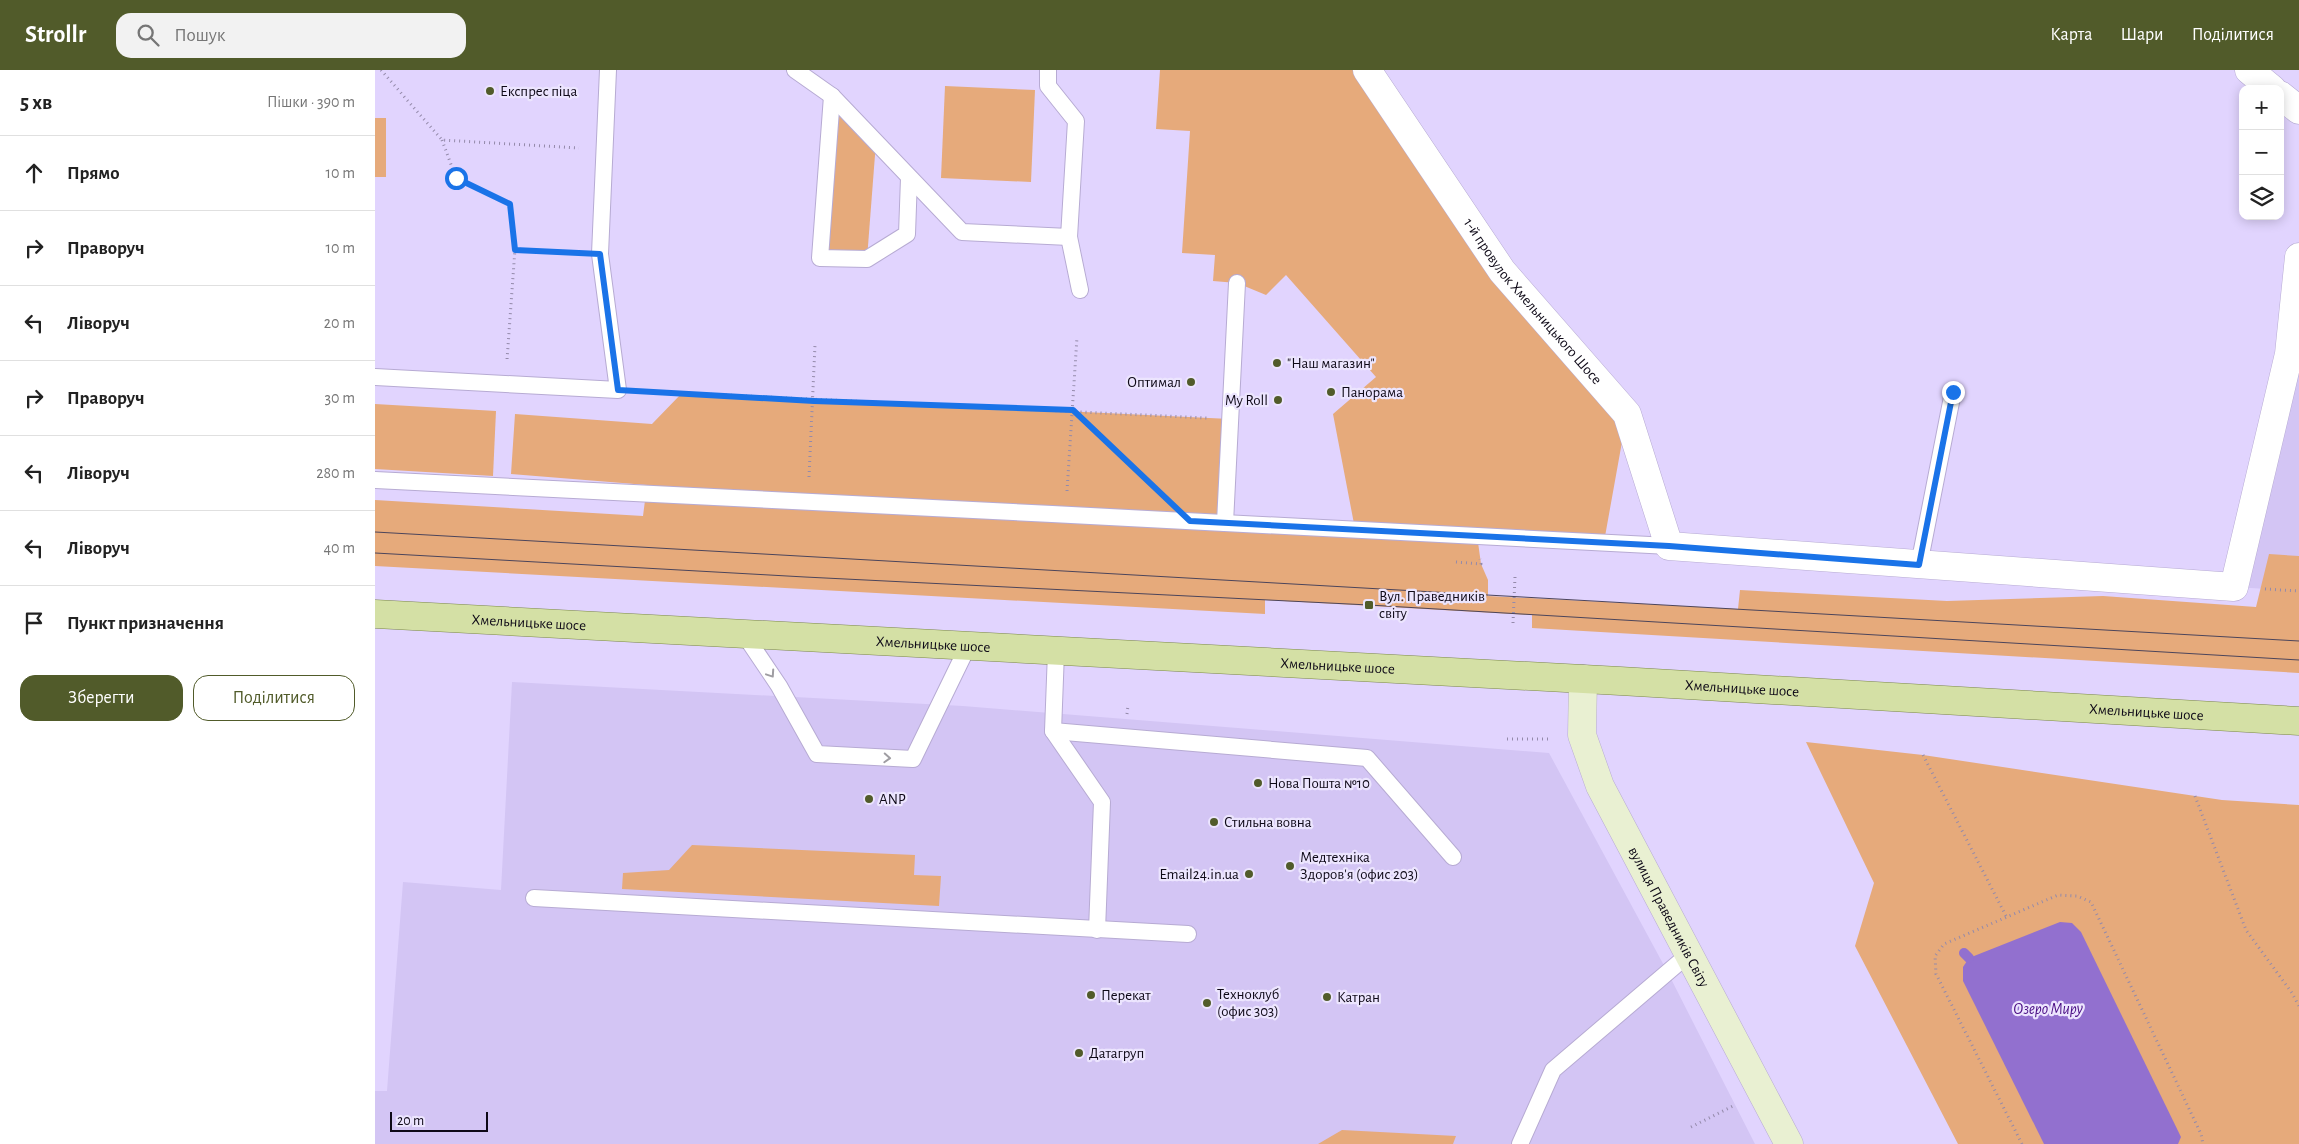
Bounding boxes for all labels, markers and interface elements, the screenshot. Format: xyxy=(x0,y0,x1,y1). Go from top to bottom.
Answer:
search box xyxy=(116,13,466,58)
icon: search xyxy=(134,21,162,49)
text: Strollr xyxy=(25,23,86,47)
text: Пошук xyxy=(174,26,226,45)
text: Карта xyxy=(2050,26,2092,44)
text: Шари xyxy=(2120,26,2164,44)
text: Поділитися xyxy=(2192,26,2274,44)
place label: Експрес піца xyxy=(500,84,577,99)
marker: Експрес піца xyxy=(484,85,496,97)
map controls xyxy=(2239,85,2284,220)
button: + xyxy=(2239,85,2284,130)
text: 5 хв xyxy=(20,92,52,113)
text: Пішки · 390 m xyxy=(267,94,355,110)
button: − xyxy=(2239,130,2284,175)
icon: ahead xyxy=(20,159,48,187)
text: Прямо xyxy=(67,164,120,183)
text: 10 m xyxy=(326,165,355,181)
route start xyxy=(445,167,468,190)
button: layers xyxy=(2239,175,2284,220)
street label: 1-й провулок Хмельницького Шосе xyxy=(1461,215,1605,387)
icon: right xyxy=(20,234,48,262)
text: Праворуч xyxy=(67,239,145,258)
text: 10 m xyxy=(326,240,355,256)
icon: left xyxy=(20,309,48,337)
text: Ліворуч xyxy=(67,314,130,333)
text: 20 m xyxy=(324,315,355,331)
place label: "Наш магазин" xyxy=(1287,356,1375,371)
marker: "Наш магазин" xyxy=(1271,357,1283,369)
place label: Оптимал xyxy=(1127,375,1181,390)
marker: Оптимал xyxy=(1185,376,1197,388)
route end xyxy=(1942,381,1965,404)
icon: right xyxy=(20,384,48,412)
place label: Панорама xyxy=(1341,385,1403,400)
marker: Панорама xyxy=(1325,386,1337,398)
text: Праворуч xyxy=(67,389,145,408)
text: 30 m xyxy=(325,390,355,406)
place label: My Roll xyxy=(1225,393,1268,408)
marker: My Roll xyxy=(1272,394,1284,406)
icon: left xyxy=(20,459,48,487)
text: Ліворуч xyxy=(67,464,130,483)
text: 280 m xyxy=(316,465,355,481)
icon: left xyxy=(20,534,48,562)
text: Ліворуч xyxy=(67,539,130,558)
text: 40 m xyxy=(323,540,355,556)
place label: Вул. Праведників світу xyxy=(1379,589,1485,621)
marker: Вул. Праведників світу xyxy=(1363,599,1375,611)
icon: arrive xyxy=(20,609,48,637)
street label: Хмельницьке шосе xyxy=(471,612,587,633)
text: Пункт призначення xyxy=(67,614,224,633)
street label: Хмельницьке шосе xyxy=(875,633,991,655)
street label: Хмельницьке шосе xyxy=(1280,655,1395,676)
one-way arrow xyxy=(765,669,775,678)
button: Зберегти xyxy=(20,675,183,721)
button: Поділитися xyxy=(193,675,355,721)
street label: Хмельницьке шосе xyxy=(1684,677,1800,699)
street label: Хмельницьке шосе xyxy=(2089,701,2204,723)
one-way arrow xyxy=(884,752,892,763)
place label: Нова Пошта №10 xyxy=(1268,776,1370,791)
marker: Нова Пошта №10 xyxy=(1252,777,1264,789)
place label: ANP xyxy=(879,792,906,807)
marker: ANP xyxy=(863,793,875,805)
place label: Стильна вовна xyxy=(1224,815,1312,830)
marker: Стильна вовна xyxy=(1208,816,1220,828)
street label: вулиця Праведників Світу xyxy=(1626,844,1712,990)
place label: Медтехніка Здоров'я (офис 203) xyxy=(1300,850,1418,882)
marker: Медтехніка Здоров'я (офис 203) xyxy=(1284,860,1296,872)
place label: Email24.in.ua xyxy=(1159,867,1239,882)
marker: Email24.in.ua xyxy=(1243,868,1255,880)
place label: Техноклуб (офис 303) xyxy=(1217,987,1279,1019)
place label: Перекат xyxy=(1101,988,1151,1003)
marker: Перекат xyxy=(1085,989,1097,1001)
place label: Катран xyxy=(1337,990,1380,1005)
marker: Катран xyxy=(1321,991,1333,1003)
marker: Техноклуб (офис 303) xyxy=(1201,997,1213,1009)
water label: Озеро Миру xyxy=(2013,1001,2084,1018)
place label: Датагруп xyxy=(1089,1046,1144,1061)
marker: Датагруп xyxy=(1073,1047,1085,1059)
scale bar xyxy=(390,1109,487,1132)
text: 20 m xyxy=(397,1114,424,1128)

